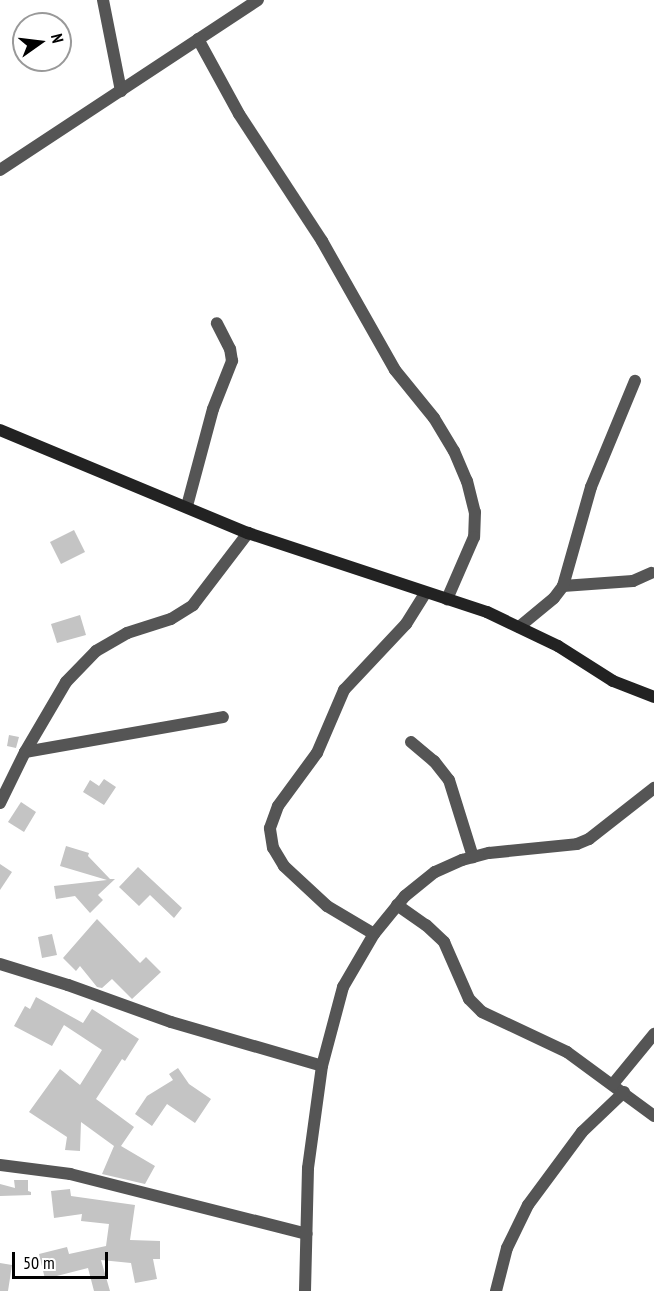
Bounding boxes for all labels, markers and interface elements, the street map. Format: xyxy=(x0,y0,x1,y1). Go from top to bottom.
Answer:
north arrow xyxy=(12,12,72,72)
text: N xyxy=(47,32,68,45)
scale bar xyxy=(15,1240,111,1278)
text: 50 m xyxy=(23,1251,55,1274)

